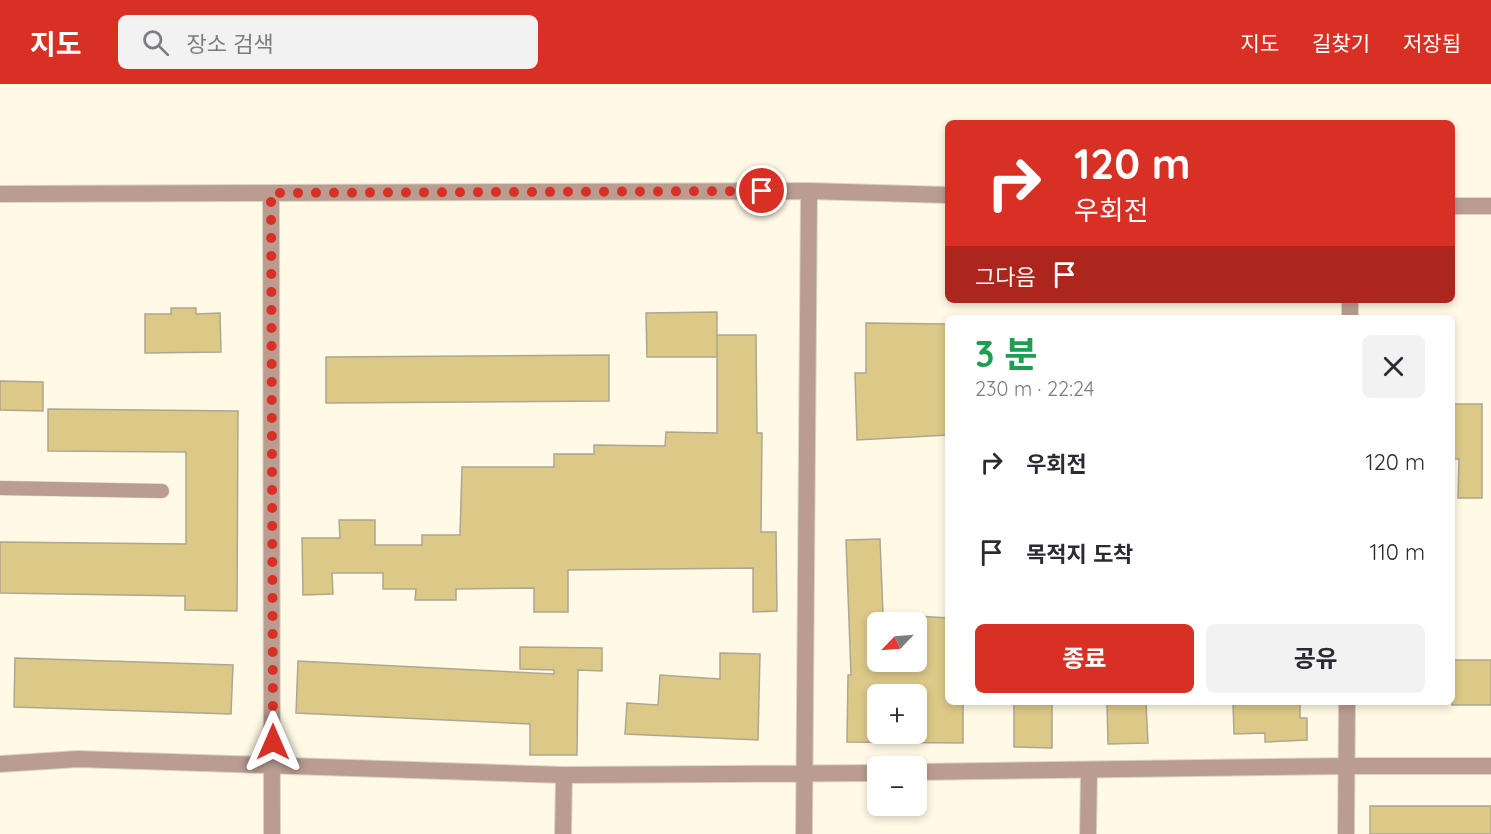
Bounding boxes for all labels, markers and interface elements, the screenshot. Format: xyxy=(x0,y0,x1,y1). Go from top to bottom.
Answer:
search box xyxy=(118,15,538,69)
text: 지도 xyxy=(30,26,82,61)
icon: search xyxy=(139,26,172,59)
text: 장소 검색 xyxy=(187,30,274,58)
text: 지도 xyxy=(1240,30,1279,56)
text: 길찾기 xyxy=(1312,30,1370,56)
text: 저장됨 xyxy=(1403,30,1461,56)
text: 120 m xyxy=(1074,137,1191,190)
icon: right xyxy=(975,144,1053,222)
pin xyxy=(736,165,787,216)
icon: arrive xyxy=(745,174,778,207)
text: 우회전 xyxy=(1074,193,1149,227)
icon: arrive xyxy=(1048,258,1081,291)
text: 그다음 xyxy=(975,263,1036,291)
text: 3 분 xyxy=(975,331,1038,376)
button: close xyxy=(1362,335,1425,398)
text: 230 m · 22:24 xyxy=(975,376,1094,401)
icon: right xyxy=(975,446,1008,479)
text: 120 m xyxy=(1366,448,1425,476)
text: 우회전 xyxy=(1026,450,1087,478)
icon: arrive xyxy=(975,536,1008,569)
text: 110 m xyxy=(1370,538,1425,566)
text: 목적지 도착 xyxy=(1026,540,1133,568)
north arrow xyxy=(867,612,927,672)
map controls xyxy=(867,612,927,816)
button: 종료 xyxy=(975,624,1194,693)
button: 공유 xyxy=(1206,624,1425,693)
button: + xyxy=(867,684,927,744)
position arrow xyxy=(241,710,305,774)
button: − xyxy=(867,756,927,816)

